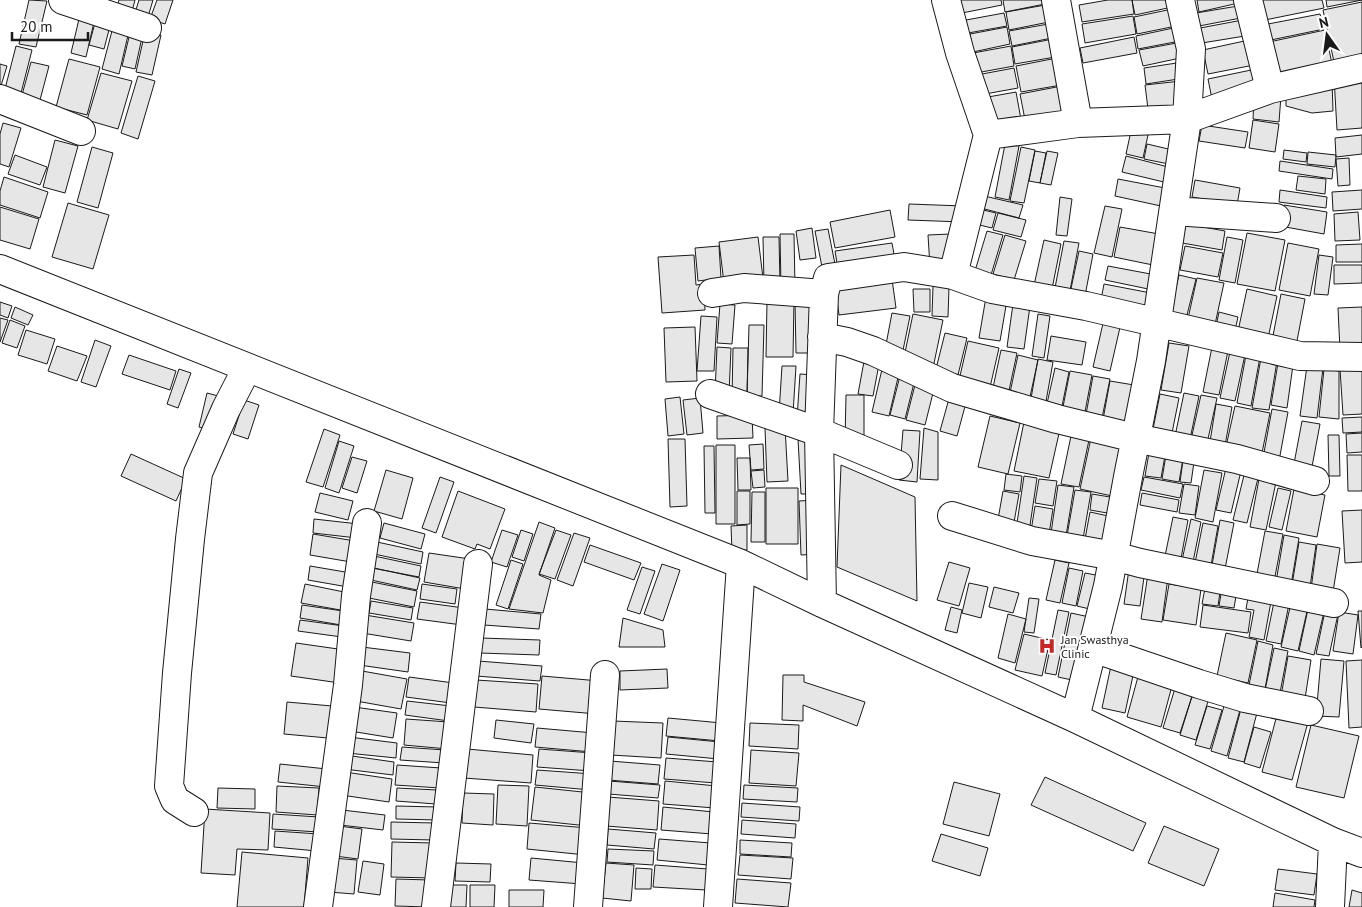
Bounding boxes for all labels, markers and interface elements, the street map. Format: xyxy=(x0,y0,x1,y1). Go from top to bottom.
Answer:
scale bar xyxy=(12,10,89,42)
north arrow xyxy=(1302,10,1352,60)
text: N xyxy=(1317,13,1330,32)
text: 20 m xyxy=(20,17,53,36)
place label: Jan Swasthya Clinic xyxy=(1060,632,1129,661)
hospital icon: Jan Swasthya Clinic xyxy=(1037,636,1057,656)

